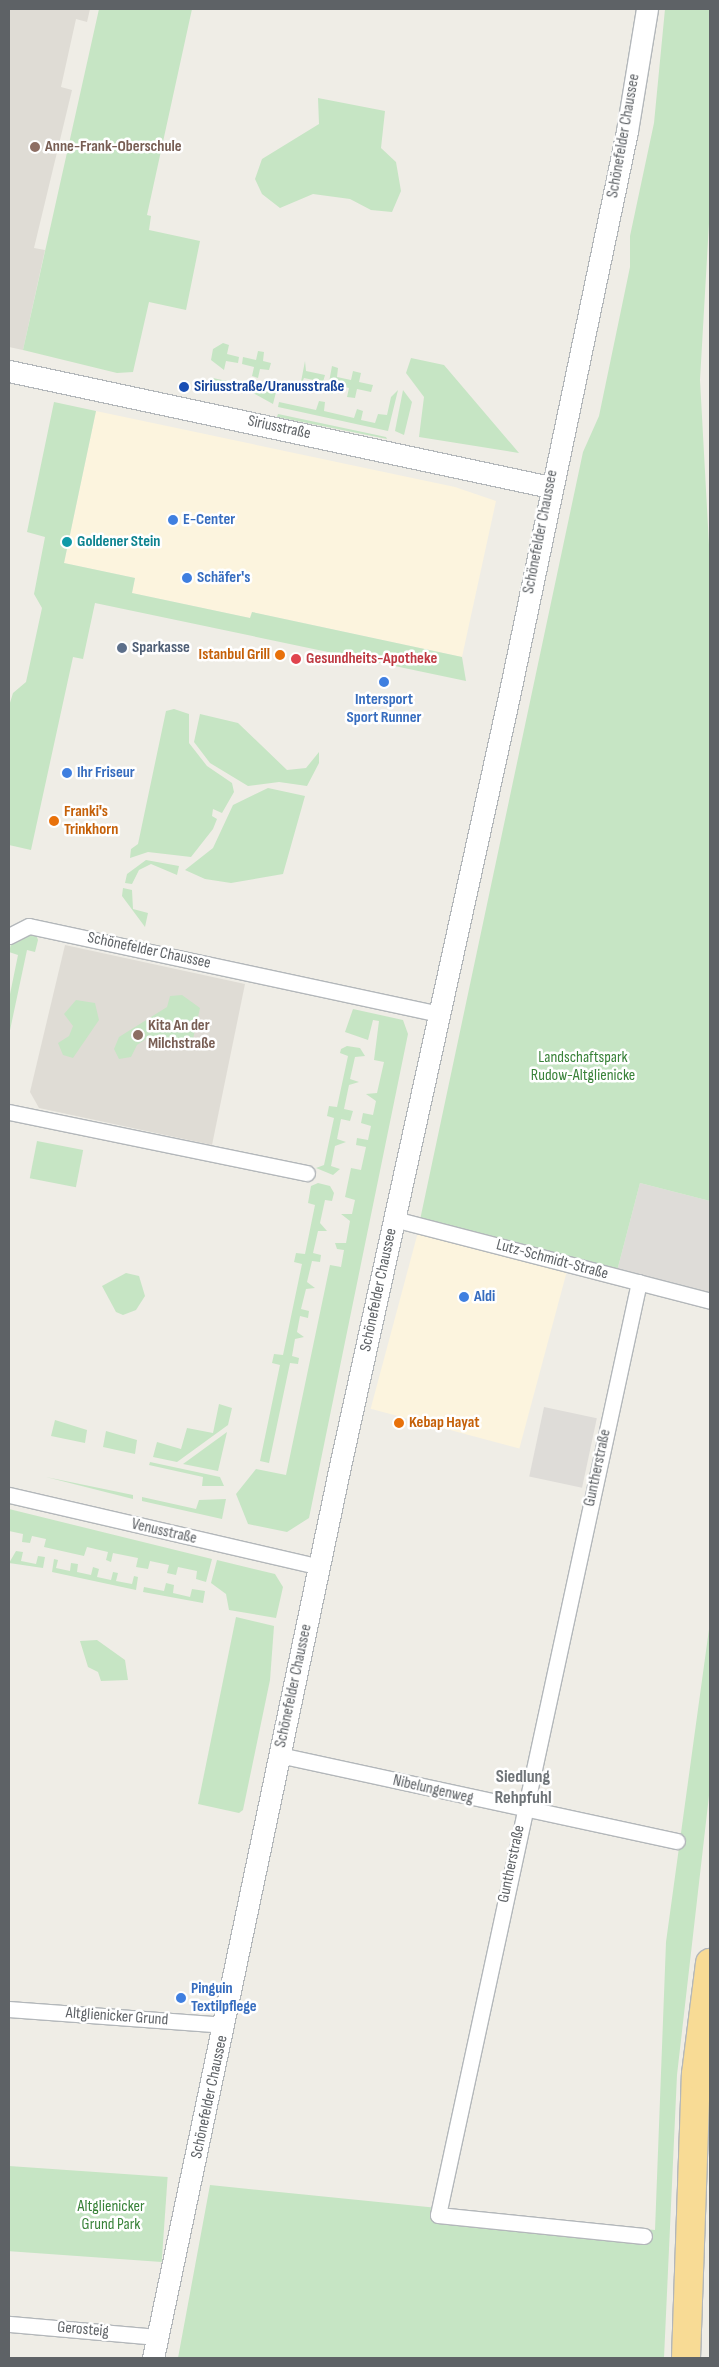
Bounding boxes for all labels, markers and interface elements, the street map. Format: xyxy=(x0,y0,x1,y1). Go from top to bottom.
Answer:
street label: Schönefelder Chaussee xyxy=(604,73,644,199)
place label: Anne-Frank-Oberschule xyxy=(45,137,182,157)
marker: Anne-Frank-Oberschule xyxy=(29,141,41,153)
place label: Siriusstraße/Uranusstraße xyxy=(194,377,344,397)
marker: Siriusstraße/Uranusstraße xyxy=(178,381,190,393)
street label: Siriusstraße xyxy=(246,412,312,444)
street label: Schönefelder Chaussee xyxy=(520,469,562,595)
place label: E-Center xyxy=(183,510,235,530)
marker: E-Center xyxy=(167,514,179,526)
place label: Goldener Stein xyxy=(77,532,160,552)
marker: Goldener Stein xyxy=(61,536,73,548)
place label: Schäfer's xyxy=(197,568,250,588)
marker: Schäfer's xyxy=(181,572,193,584)
place label: Sparkasse xyxy=(132,638,190,658)
marker: Sparkasse xyxy=(116,642,128,654)
place label: Istanbul Grill xyxy=(199,645,270,665)
marker: Istanbul Grill xyxy=(274,649,286,661)
place label: Gesundheits-Apotheke xyxy=(306,649,437,669)
marker: Gesundheits-Apotheke xyxy=(290,653,302,665)
marker: Intersport Sport Runner xyxy=(378,676,390,688)
place label: Intersport Sport Runner xyxy=(347,690,421,728)
place label: Ihr Friseur xyxy=(77,763,135,783)
marker: Ihr Friseur xyxy=(61,767,73,779)
place label: Franki's Trinkhorn xyxy=(64,802,118,840)
marker: Franki's Trinkhorn xyxy=(48,815,60,827)
street label: Schönefelder Chaussee xyxy=(86,929,212,973)
place label: Kita An der Milchstraße xyxy=(148,1016,215,1054)
marker: Kita An der Milchstraße xyxy=(132,1029,144,1041)
park label: Landschaftspark Rudow-Altglienicke xyxy=(531,1048,635,1086)
street label: Schönefelder Chaussee xyxy=(357,1227,401,1353)
street label: Lutz-Schmidt-Straße xyxy=(494,1236,610,1284)
place label: Aldi xyxy=(474,1287,495,1307)
marker: Aldi xyxy=(458,1291,470,1303)
place label: Kebap Hayat xyxy=(409,1413,480,1433)
marker: Kebap Hayat xyxy=(393,1417,405,1429)
street label: Guntherstraße xyxy=(580,1428,616,1508)
street label: Venusstraße xyxy=(129,1515,199,1549)
street label: Schönefelder Chaussee xyxy=(272,1623,316,1749)
district label: Siedlung Rehpfuhl xyxy=(494,1767,552,1810)
street label: Nibelungenweg xyxy=(391,1771,475,1809)
street label: Guntherstraße xyxy=(494,1824,530,1904)
place label: Pinguin Textilpflege xyxy=(191,1979,257,2017)
marker: Pinguin Textilpflege xyxy=(175,1992,187,2004)
street label: Altglienicker Grund xyxy=(65,2004,169,2030)
street label: Schönefelder Chaussee xyxy=(188,2034,232,2160)
park label: Altglienicker Grund Park xyxy=(77,2197,145,2235)
street label: Gerosteig xyxy=(56,2318,110,2342)

